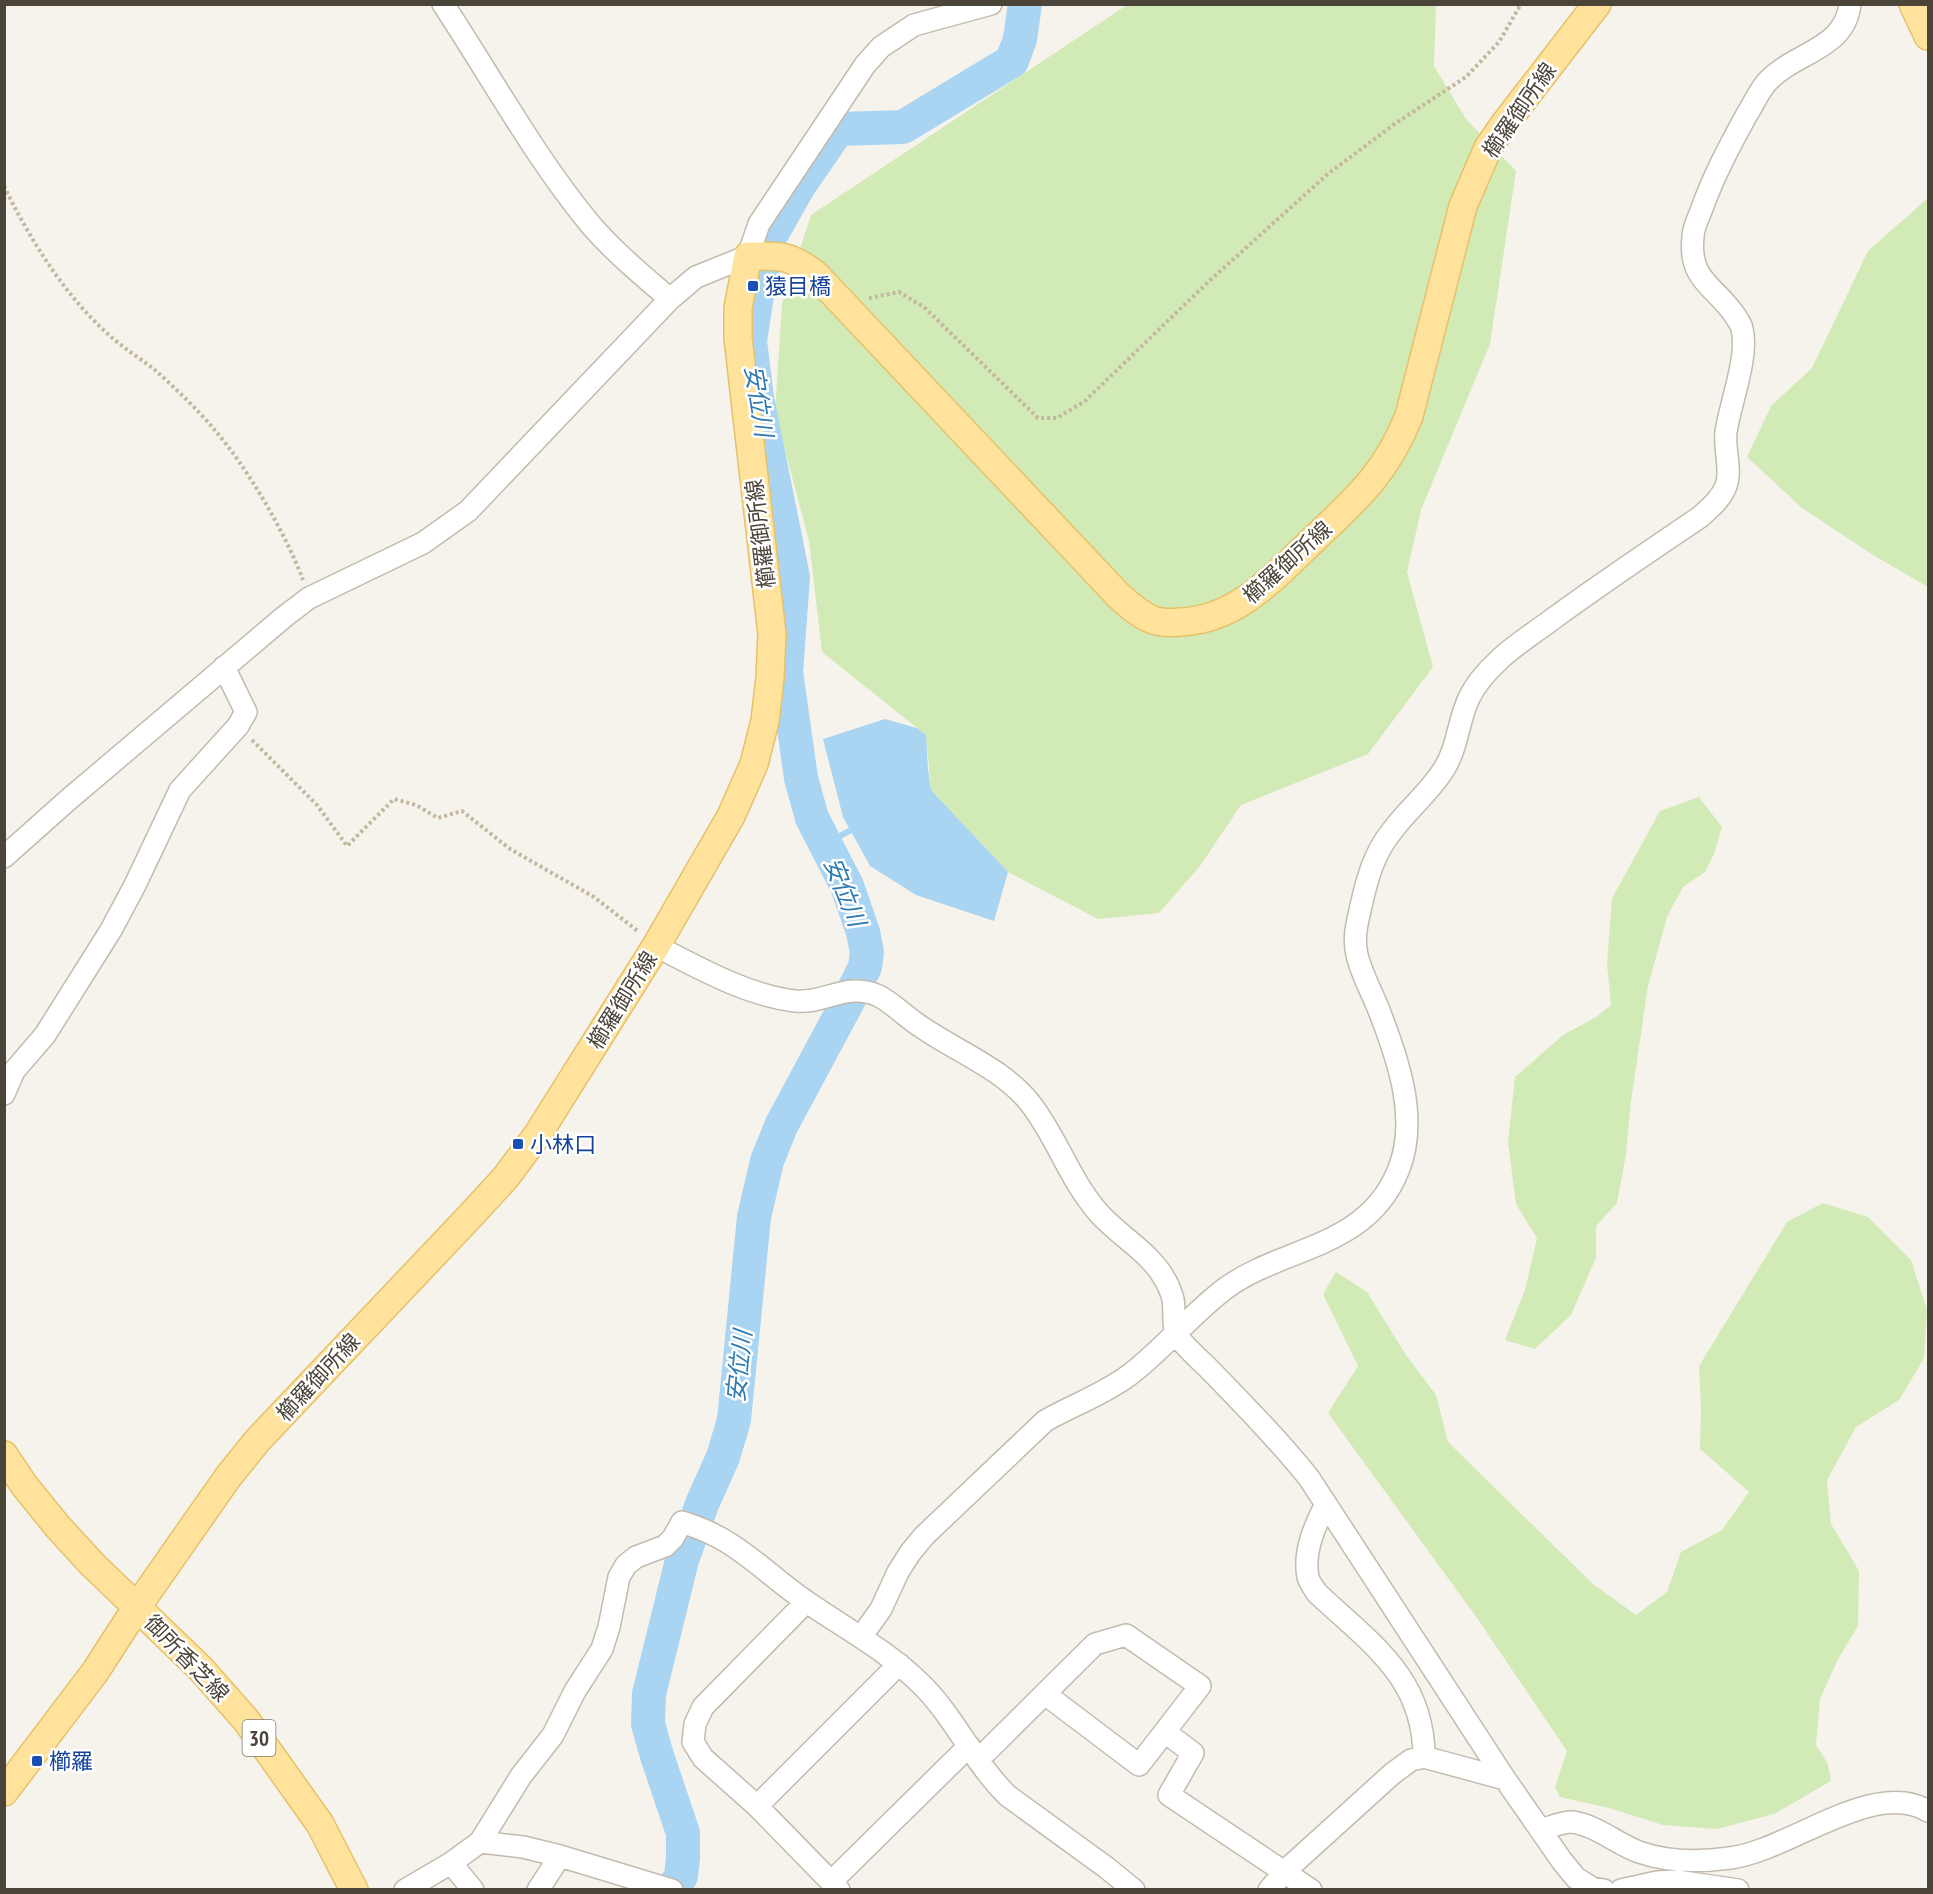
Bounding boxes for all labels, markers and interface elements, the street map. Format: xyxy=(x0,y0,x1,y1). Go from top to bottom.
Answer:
street label: 櫛羅御所線 xyxy=(1476,57,1562,163)
place label: 猿目橋 xyxy=(765,272,831,300)
marker: 猿目橋 xyxy=(746,279,760,293)
water label: 安位川 xyxy=(738,363,780,442)
street label: 櫛羅御所線 xyxy=(739,478,781,590)
street label: 櫛羅御所線 xyxy=(1237,515,1337,609)
water label: 安位川 xyxy=(817,853,874,934)
street label: 櫛羅御所線 xyxy=(581,946,663,1054)
place label: 小林口 xyxy=(530,1130,596,1158)
marker: 小林口 xyxy=(511,1137,525,1151)
water label: 安位川 xyxy=(720,1326,758,1403)
street label: 櫛羅御所線 xyxy=(270,1327,366,1427)
street label: 御所香芝線 xyxy=(139,1609,235,1707)
road number: 30 xyxy=(242,1720,276,1756)
place label: 櫛羅 xyxy=(49,1747,93,1775)
marker: 櫛羅 xyxy=(30,1754,44,1768)

